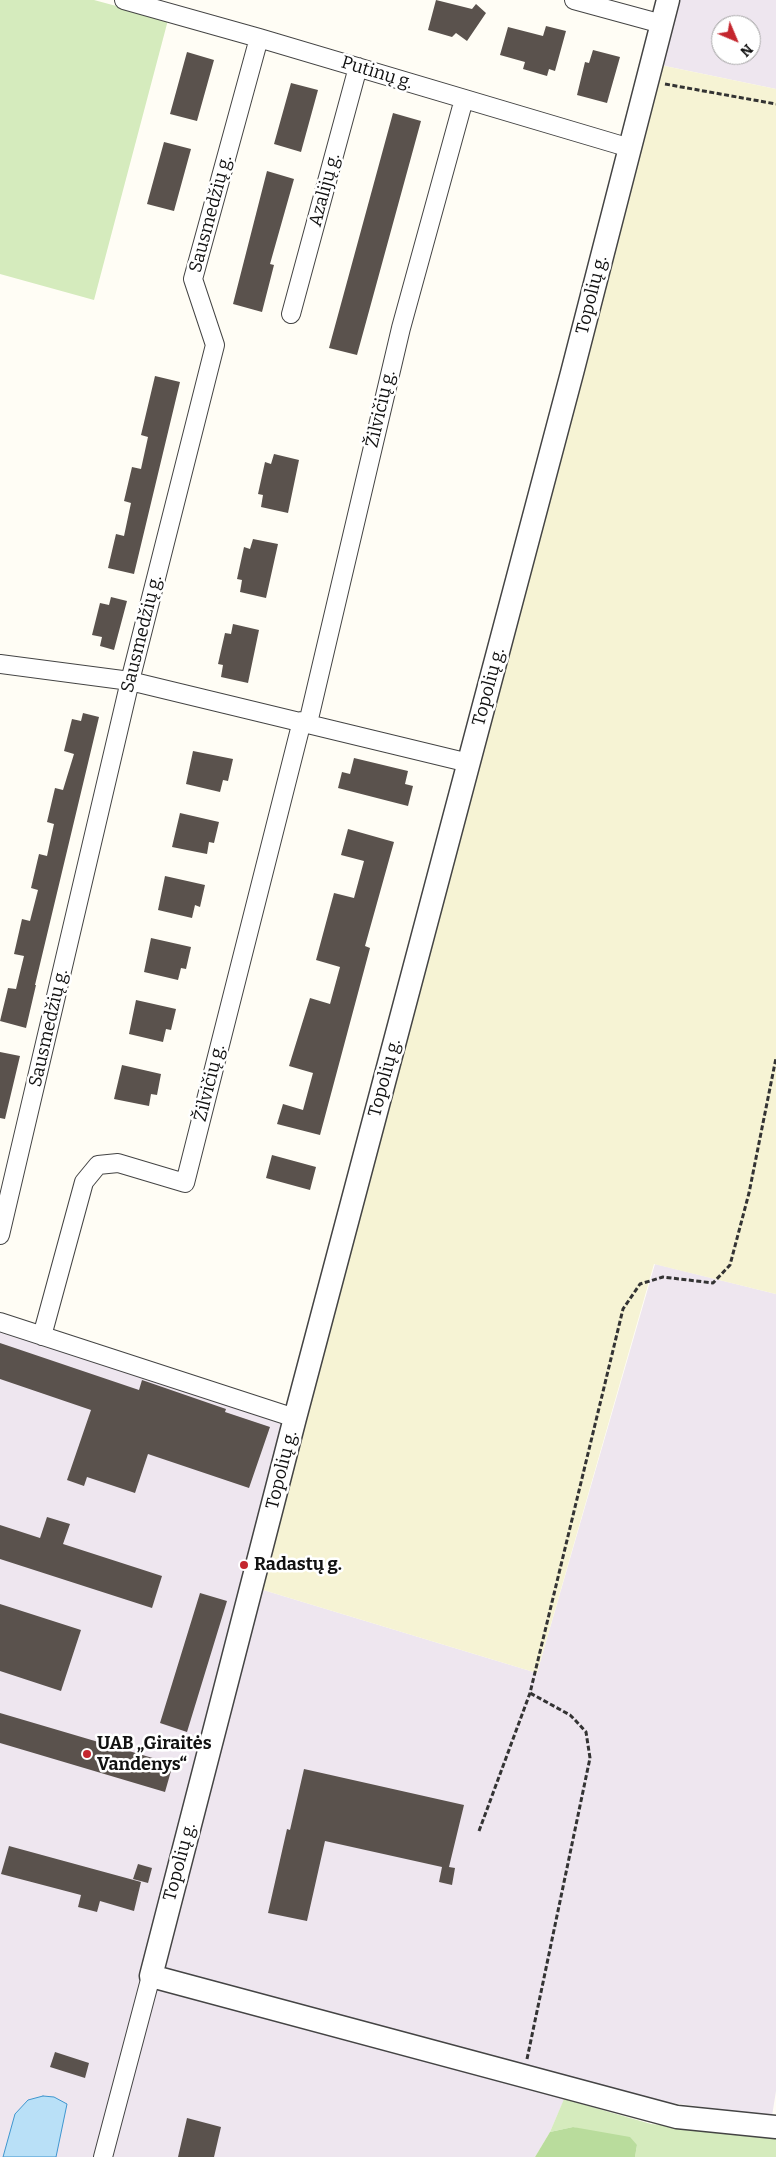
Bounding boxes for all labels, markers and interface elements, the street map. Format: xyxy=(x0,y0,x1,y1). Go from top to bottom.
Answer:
north arrow xyxy=(711,15,761,65)
text: N xyxy=(736,40,756,60)
street label: Putinų g. xyxy=(339,52,415,94)
street label: Azalijų g. xyxy=(305,151,345,229)
street label: Sausmedžių g. xyxy=(185,153,237,275)
street label: Topolių g. xyxy=(572,253,612,337)
street label: Žilvičių g. xyxy=(362,368,400,450)
street label: Sausmedžių g. xyxy=(117,573,167,695)
street label: Topolių g. xyxy=(468,645,510,729)
street label: Sausmedžių g. xyxy=(25,967,73,1089)
street label: Topolių g. xyxy=(364,1036,406,1120)
street label: Žilvičių g. xyxy=(190,1042,230,1124)
street label: Topolių g. xyxy=(262,1428,302,1512)
place label: Radastų g. xyxy=(254,1554,342,1576)
marker: Radastų g. xyxy=(238,1559,250,1571)
place label: UAB „Giraitės Vandenys“ xyxy=(97,1733,212,1776)
marker: UAB „Giraitės Vandenys“ xyxy=(81,1748,93,1760)
street label: Topolių g. xyxy=(159,1820,201,1904)

